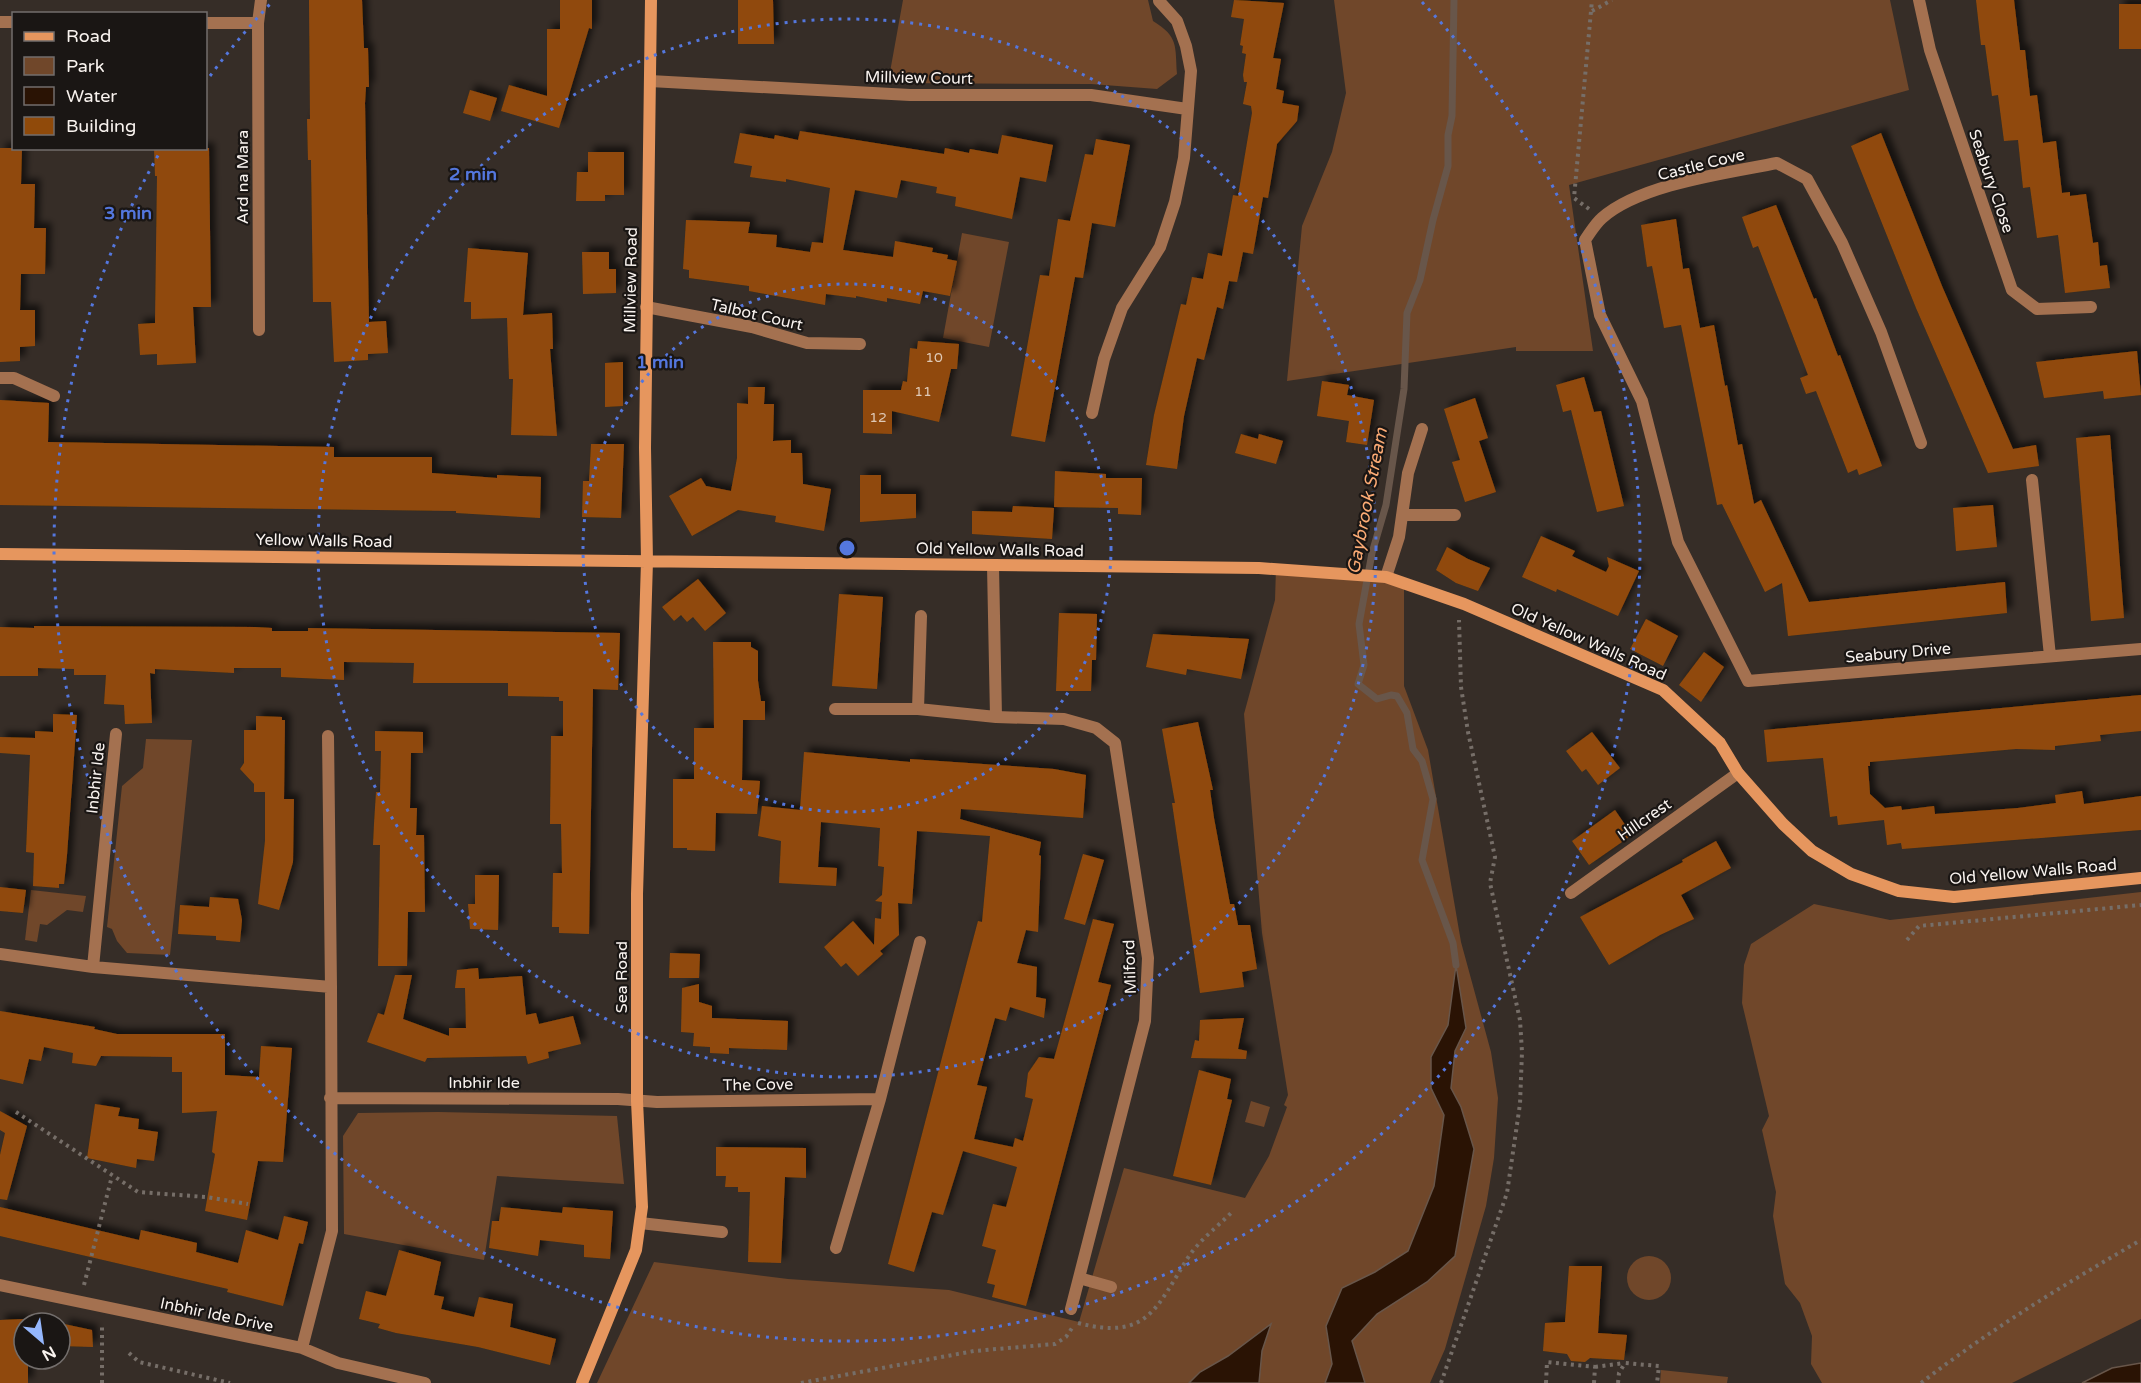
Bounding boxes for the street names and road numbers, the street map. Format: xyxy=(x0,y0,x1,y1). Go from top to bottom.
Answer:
street label: Millview Court xyxy=(865,67,973,89)
street label: Seabury Close xyxy=(1964,127,2018,236)
street label: Ard na Mara xyxy=(233,130,253,224)
street label: Castle Cove xyxy=(1656,145,1747,185)
street label: Millview Road xyxy=(620,227,642,333)
street label: Talbot Court xyxy=(709,295,805,335)
street label: Yellow Walls Road xyxy=(255,530,393,552)
street label: Old Yellow Walls Road xyxy=(916,539,1084,561)
street label: Old Yellow Walls Road xyxy=(1508,599,1669,685)
street label: Seabury Drive xyxy=(1844,638,1952,668)
street label: Inbhir Ide xyxy=(82,741,110,815)
street label: Hillcrest xyxy=(1614,794,1675,846)
street label: Old Yellow Walls Road xyxy=(1948,855,2118,889)
street label: Milford xyxy=(1119,939,1141,995)
street label: Sea Road xyxy=(612,941,632,1013)
street label: Inbhir Ide xyxy=(448,1073,520,1093)
street label: The Cove xyxy=(723,1074,793,1096)
street label: Inbhir Ide Drive xyxy=(158,1293,275,1337)

